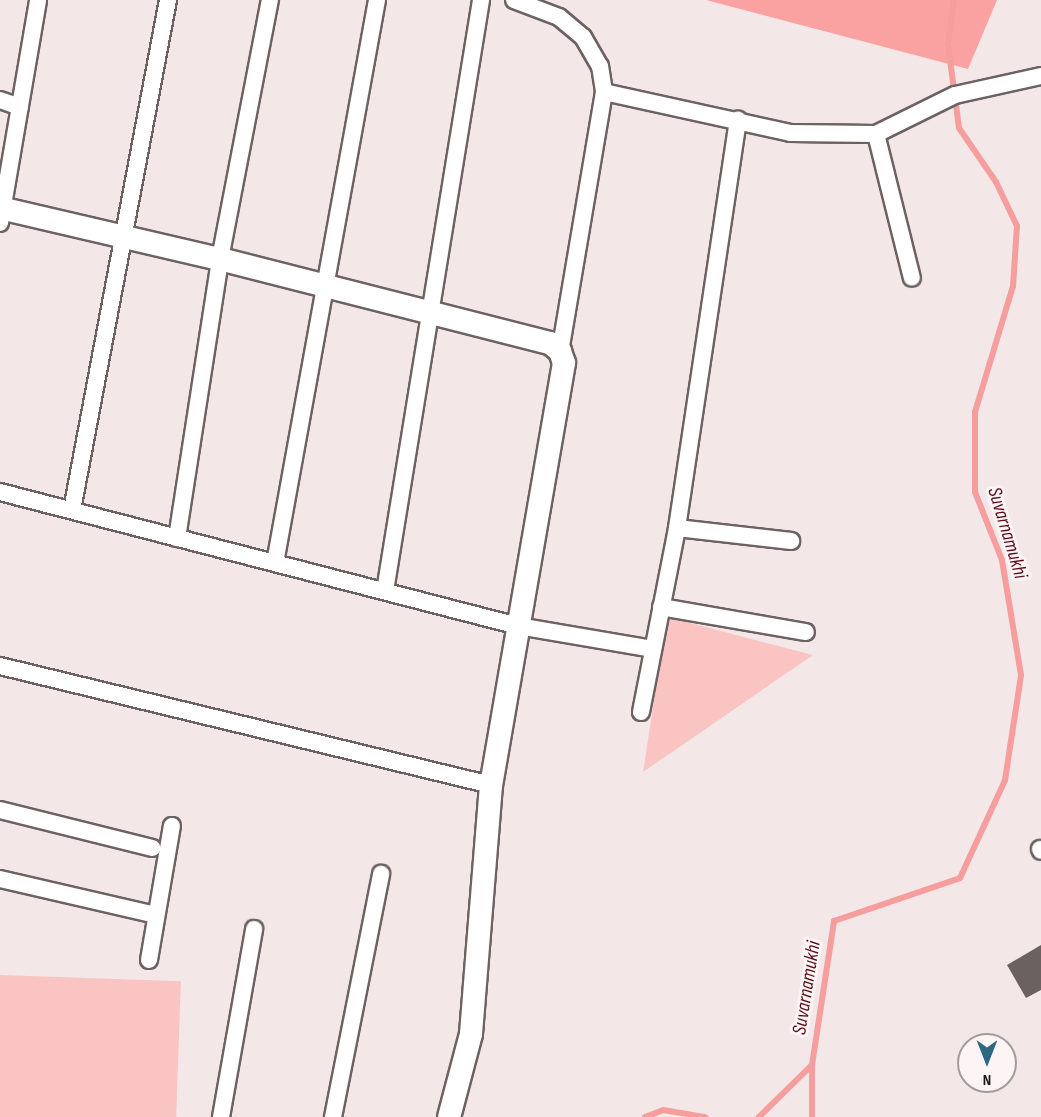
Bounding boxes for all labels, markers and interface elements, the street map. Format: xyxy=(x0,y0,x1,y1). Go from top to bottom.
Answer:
water label: Suvarnamukhi xyxy=(982,484,1032,582)
water label: Suvarnamukhi xyxy=(788,940,826,1036)
north arrow xyxy=(957,1033,1017,1093)
text: N xyxy=(983,1070,991,1089)

